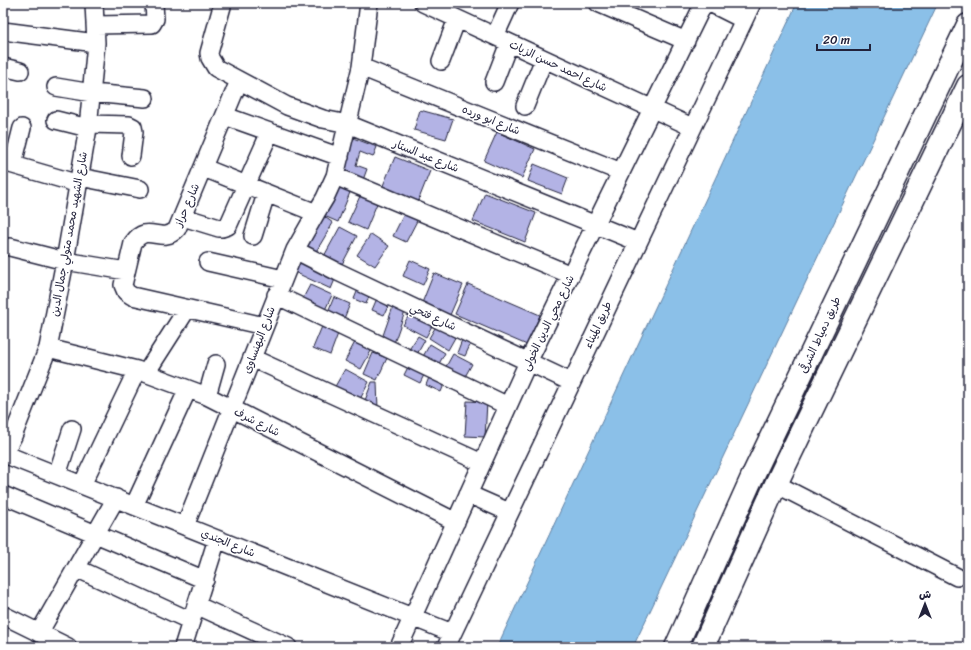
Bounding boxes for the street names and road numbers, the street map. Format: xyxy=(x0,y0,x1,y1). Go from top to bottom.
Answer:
street label: شارع احمد حسن الزيات xyxy=(506,35,610,97)
street label: شارع ابو ورده xyxy=(459,100,523,140)
street label: شارع عبد الستار xyxy=(389,134,462,178)
street label: شارع الشهيد محمد متولي جمال الدين xyxy=(45,150,94,318)
street label: شارع حراز xyxy=(169,180,205,231)
street label: شارع محي الدين الخولى xyxy=(516,272,580,375)
street label: طريق دمياط الشرقى xyxy=(794,293,846,377)
street label: شارع فتحي xyxy=(406,298,459,337)
street label: طريق الميناء xyxy=(579,298,617,352)
street label: شارع البهنساوى xyxy=(237,304,281,376)
street label: شارع شرف xyxy=(231,402,283,442)
street label: شارع الجندي xyxy=(198,524,258,562)

